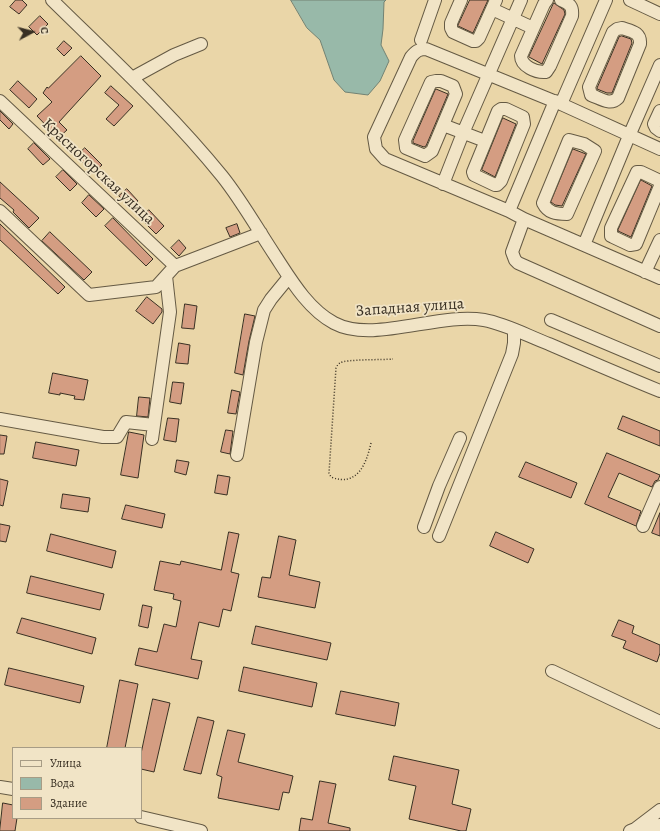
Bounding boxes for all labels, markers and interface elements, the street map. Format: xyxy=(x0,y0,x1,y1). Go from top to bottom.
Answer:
north arrow xyxy=(12,12,52,52)
text: С xyxy=(37,26,52,35)
street label: Красногорская улица xyxy=(38,115,158,229)
street label: Западная улица xyxy=(355,295,465,321)
legend xyxy=(12,747,142,819)
text: Улица xyxy=(50,755,81,771)
text: Вода xyxy=(50,775,75,791)
text: Здание xyxy=(50,795,87,811)

